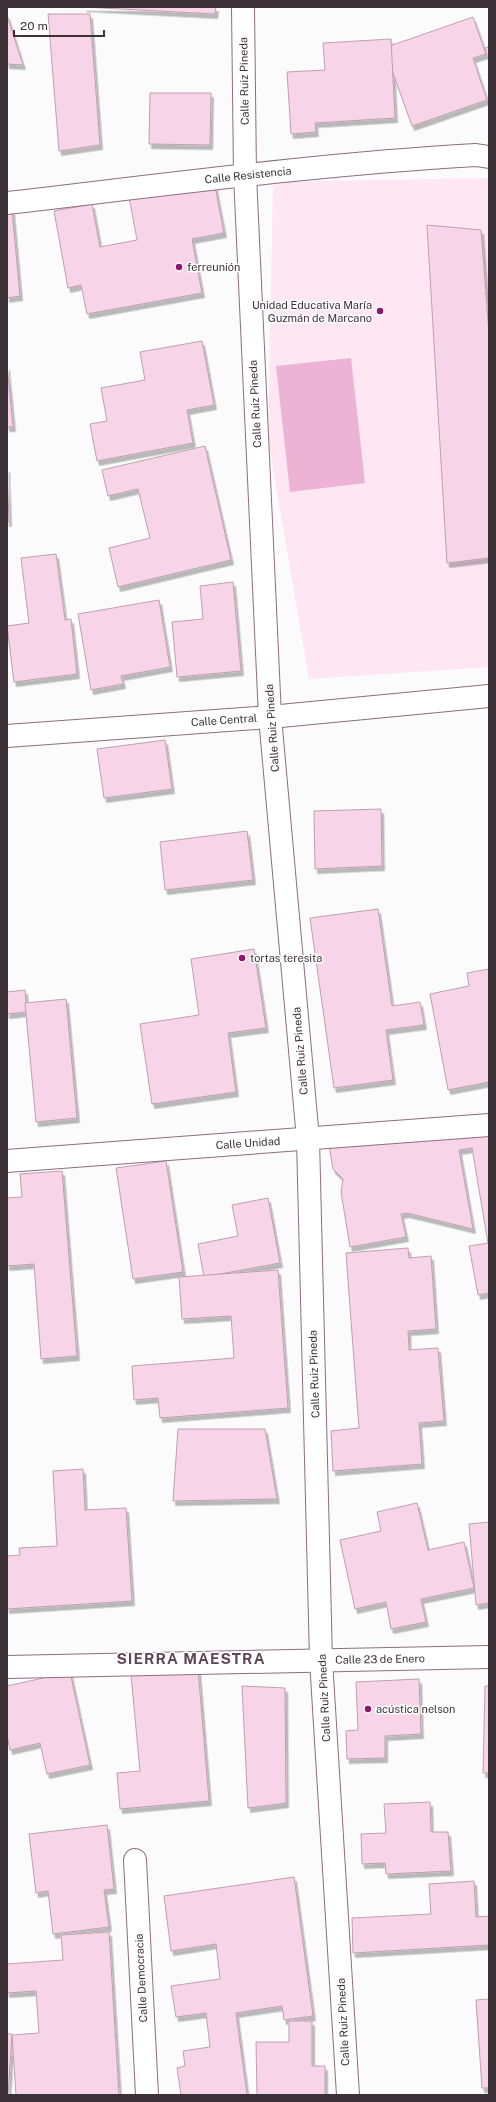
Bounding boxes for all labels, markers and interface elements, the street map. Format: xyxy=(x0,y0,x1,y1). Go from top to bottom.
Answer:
scale bar xyxy=(14,12,104,38)
text: 20 m xyxy=(20,19,48,33)
street label: Calle Ruiz Pineda xyxy=(237,37,251,125)
street label: Calle Resistencia xyxy=(204,164,292,186)
place label: ferreunión xyxy=(187,261,240,273)
marker: ferreunión xyxy=(174,262,184,272)
place label: Unidad Educativa María Guzmán de Marcano xyxy=(252,299,372,324)
marker: Unidad Educativa María Guzmán de Marcano xyxy=(375,306,385,316)
street label: Calle Ruiz Pineda xyxy=(247,360,263,448)
street label: Calle Ruiz Pineda xyxy=(263,684,281,772)
street label: Calle Central xyxy=(190,712,258,728)
place label: tortas teresita xyxy=(250,952,322,964)
marker: tortas teresita xyxy=(237,953,247,963)
street label: Calle Ruiz Pineda xyxy=(290,1007,310,1095)
street label: Calle Unidad xyxy=(215,1135,281,1151)
street label: Calle Ruiz Pineda xyxy=(306,1330,322,1418)
district label: SIERRA MAESTRA xyxy=(116,1650,266,1667)
street label: Calle 23 de Enero xyxy=(335,1652,425,1666)
street label: Calle Ruiz Pineda xyxy=(316,1654,332,1742)
place label: acústica nelson xyxy=(376,1703,455,1715)
marker: acústica nelson xyxy=(363,1704,373,1714)
street label: Calle Democracia xyxy=(133,1933,149,2023)
street label: Calle Ruiz Pineda xyxy=(335,1978,351,2066)

